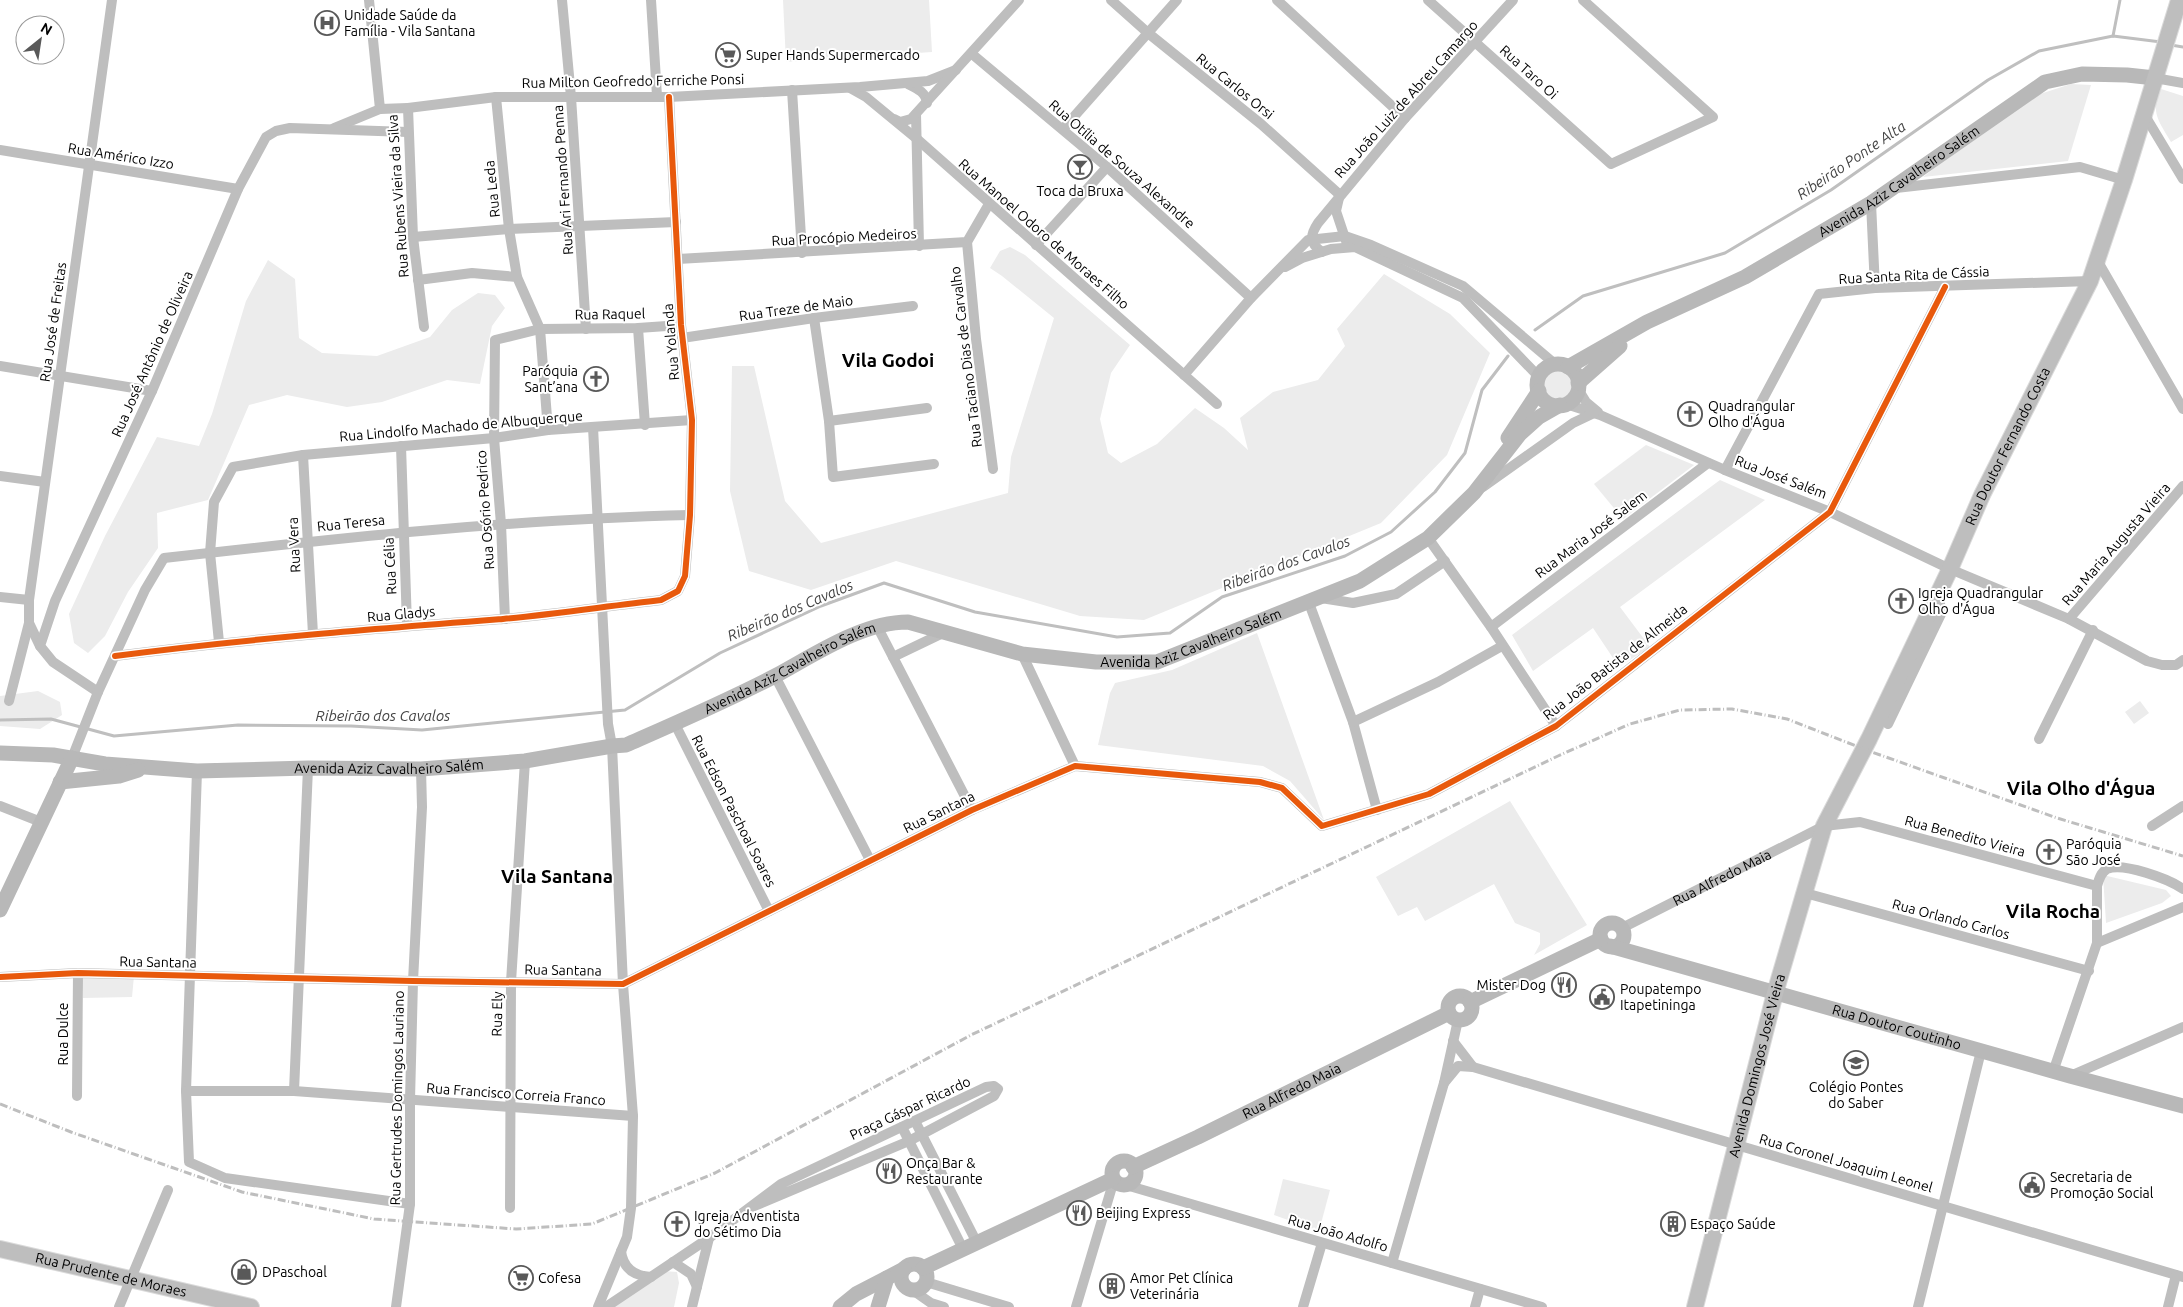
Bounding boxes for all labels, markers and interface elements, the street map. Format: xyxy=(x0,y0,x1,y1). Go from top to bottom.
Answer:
place label: Unidade Saúde da Família - Vila Santana xyxy=(344,7,475,39)
hospital icon: Unidade Saúde da Família - Vila Santana xyxy=(314,10,340,36)
north arrow xyxy=(15,15,65,65)
street label: Rua João Luiz de Abreu Camargo xyxy=(1331,17,1481,181)
text: N xyxy=(38,19,55,38)
supermarket icon: Super Hands Supermercado xyxy=(715,42,741,68)
street label: Rua Taro Oi xyxy=(1497,42,1561,102)
place label: Super Hands Supermercado xyxy=(746,47,920,63)
street label: Rua Carlos Orsi xyxy=(1193,50,1277,122)
street label: Rua Milton Geofredo Ferriche Ponsi xyxy=(521,71,745,91)
street label: Rua Otília de Souza Alexandre xyxy=(1046,96,1198,232)
street label: Rua Ari Fernando Penna xyxy=(550,104,576,256)
street label: Rua Rubens Vieira da Silva xyxy=(384,114,412,278)
water label: Ribeirão Ponte Alta xyxy=(1793,117,1909,203)
street label: Avenida Aziz Cavalheiro Salém xyxy=(1815,122,1982,240)
street label: Rua Américo Izzo xyxy=(67,140,175,172)
bar icon: Toca da Bruxa xyxy=(1067,154,1093,180)
street label: Rua Manoel Odoro de Moraes Filho xyxy=(955,156,1133,312)
street label: Rua Leda xyxy=(481,160,503,218)
place label: Toca da Bruxa xyxy=(1036,183,1124,199)
street label: Rua Procópio Medeiros xyxy=(771,225,917,249)
street label: Rua José de Freitas xyxy=(37,261,69,383)
street label: Rua Santa Rita de Cássia xyxy=(1838,263,1990,287)
street label: Rua Taciano Dias de Carvalho xyxy=(947,266,985,448)
street label: Rua José Antônio de Oliveira xyxy=(108,268,196,440)
street label: Rua Treze de Maio xyxy=(738,292,854,324)
street label: Rua Yolanda xyxy=(660,303,682,381)
street label: Rua Raquel xyxy=(575,305,646,323)
district label: Vila Godoi xyxy=(842,349,934,371)
place label: Paróquia Sant’ana xyxy=(522,363,578,395)
street label: Rua Doutor Fernando Costa xyxy=(1962,364,2053,528)
church icon: Paróquia Sant’ana xyxy=(583,366,609,392)
place label: Quadrangular Olho d'Água xyxy=(1708,398,1796,430)
church icon: Quadrangular Olho d'Água xyxy=(1677,401,1703,427)
street label: Rua Lindolfo Machado de Albuquerque xyxy=(339,407,583,445)
street label: Rua Osório Pedrico xyxy=(473,450,497,570)
street label: Rua José Salém xyxy=(1733,452,1829,502)
street label: Rua Maria Augusta Vieira xyxy=(2058,479,2174,609)
street label: Rua Maria José Salem xyxy=(1532,487,1650,581)
street label: Rua Teresa xyxy=(316,511,386,535)
street label: Rua Vera xyxy=(285,517,303,573)
water label: Ribeirão dos Cavalos xyxy=(1220,532,1353,594)
street label: Rua Célia xyxy=(381,537,399,595)
water label: Ribeirão dos Cavalos xyxy=(725,576,856,644)
place label: Igreja Quadrangular Olho d'Água xyxy=(1918,585,2044,617)
church icon: Igreja Quadrangular Olho d'Água xyxy=(1888,588,1914,614)
street label: Rua João Batista de Almeida xyxy=(1540,601,1690,723)
street label: Rua Gladys xyxy=(366,603,436,625)
street label: Avenida Aziz Cavalheiro Salém xyxy=(1100,605,1283,671)
street label: Avenida Aziz Cavalheiro Salém xyxy=(702,619,878,717)
water label: Ribeirão dos Cavalos xyxy=(316,707,451,724)
street label: Rua Edson Paschoal Soares xyxy=(689,732,779,890)
street label: Avenida Aziz Cavalheiro Salém xyxy=(294,756,484,777)
district label: Vila Olho d'Água xyxy=(2007,777,2155,799)
street label: Rua Santana xyxy=(901,788,977,836)
street label: Rua Benedito Vieira xyxy=(1903,812,2027,860)
place label: Paróquia São José xyxy=(2066,836,2122,868)
church icon: Paróquia São José xyxy=(2036,839,2062,865)
street label: Rua Alfredo Maia xyxy=(1670,846,1774,909)
district label: Vila Santana xyxy=(501,865,613,887)
street label: Rua Orlando Carlos xyxy=(1891,896,2011,942)
district label: Vila Rocha xyxy=(2006,900,2100,922)
street label: Rua Santana xyxy=(119,953,197,971)
street label: Rua Santana xyxy=(524,961,602,979)
restaurant icon: Mister Dog xyxy=(1551,972,1577,998)
street label: Avenida Domingos José Vieira xyxy=(1725,972,1788,1159)
place label: Mister Dog xyxy=(1477,977,1546,993)
place label: Poupatempo Itapetininga xyxy=(1620,981,1701,1013)
public building icon: Poupatempo Itapetininga xyxy=(1589,984,1615,1010)
street label: Rua Gertrudes Domingos Lauriano xyxy=(387,990,407,1206)
street label: Rua Ely xyxy=(489,991,505,1037)
street label: Rua Doutor Coutinho xyxy=(1830,1001,1963,1053)
street label: Rua Dulce xyxy=(55,1003,71,1065)
school or university icon: Colégio Pontes do Saber xyxy=(1843,1050,1869,1076)
street label: Rua Alfredo Maia xyxy=(1240,1060,1344,1122)
street label: Praça Gáspar Ricardo xyxy=(847,1073,973,1143)
place label: Colégio Pontes do Saber xyxy=(1809,1079,1903,1111)
street label: Rua Francisco Correia Franco xyxy=(426,1080,606,1108)
street label: Rua Coronel Joaquim Leonel xyxy=(1757,1131,1935,1196)
place label: Onça Bar & Restaurante xyxy=(906,1155,983,1187)
restaurant icon: Onça Bar & Restaurante xyxy=(876,1158,902,1184)
place label: Secretaria de Promoção Social xyxy=(2050,1169,2154,1201)
public building icon: Secretaria de Promoção Social xyxy=(2019,1172,2045,1198)
restaurant icon: Beijing Express xyxy=(1066,1200,1092,1226)
place label: Beijing Express xyxy=(1096,1205,1191,1221)
place label: Igreja Adventista do Sétimo Dia xyxy=(694,1208,800,1240)
church icon: Igreja Adventista do Sétimo Dia xyxy=(664,1211,690,1237)
street label: Rua João Adolfo xyxy=(1286,1211,1390,1255)
building icon: Espaço Saúde xyxy=(1660,1211,1686,1237)
place label: Espaço Saúde xyxy=(1690,1216,1776,1232)
street label: Rua Prudente de Moraes xyxy=(34,1249,188,1300)
shop icon: DPaschoal xyxy=(231,1259,257,1285)
place label: DPaschoal xyxy=(262,1264,327,1280)
supermarket icon: Cofesa xyxy=(508,1265,534,1291)
place label: Cofesa xyxy=(538,1270,581,1286)
place label: Amor Pet Clínica Veterinária xyxy=(1130,1270,1233,1302)
building icon: Amor Pet Clínica Veterinária xyxy=(1099,1273,1125,1299)

